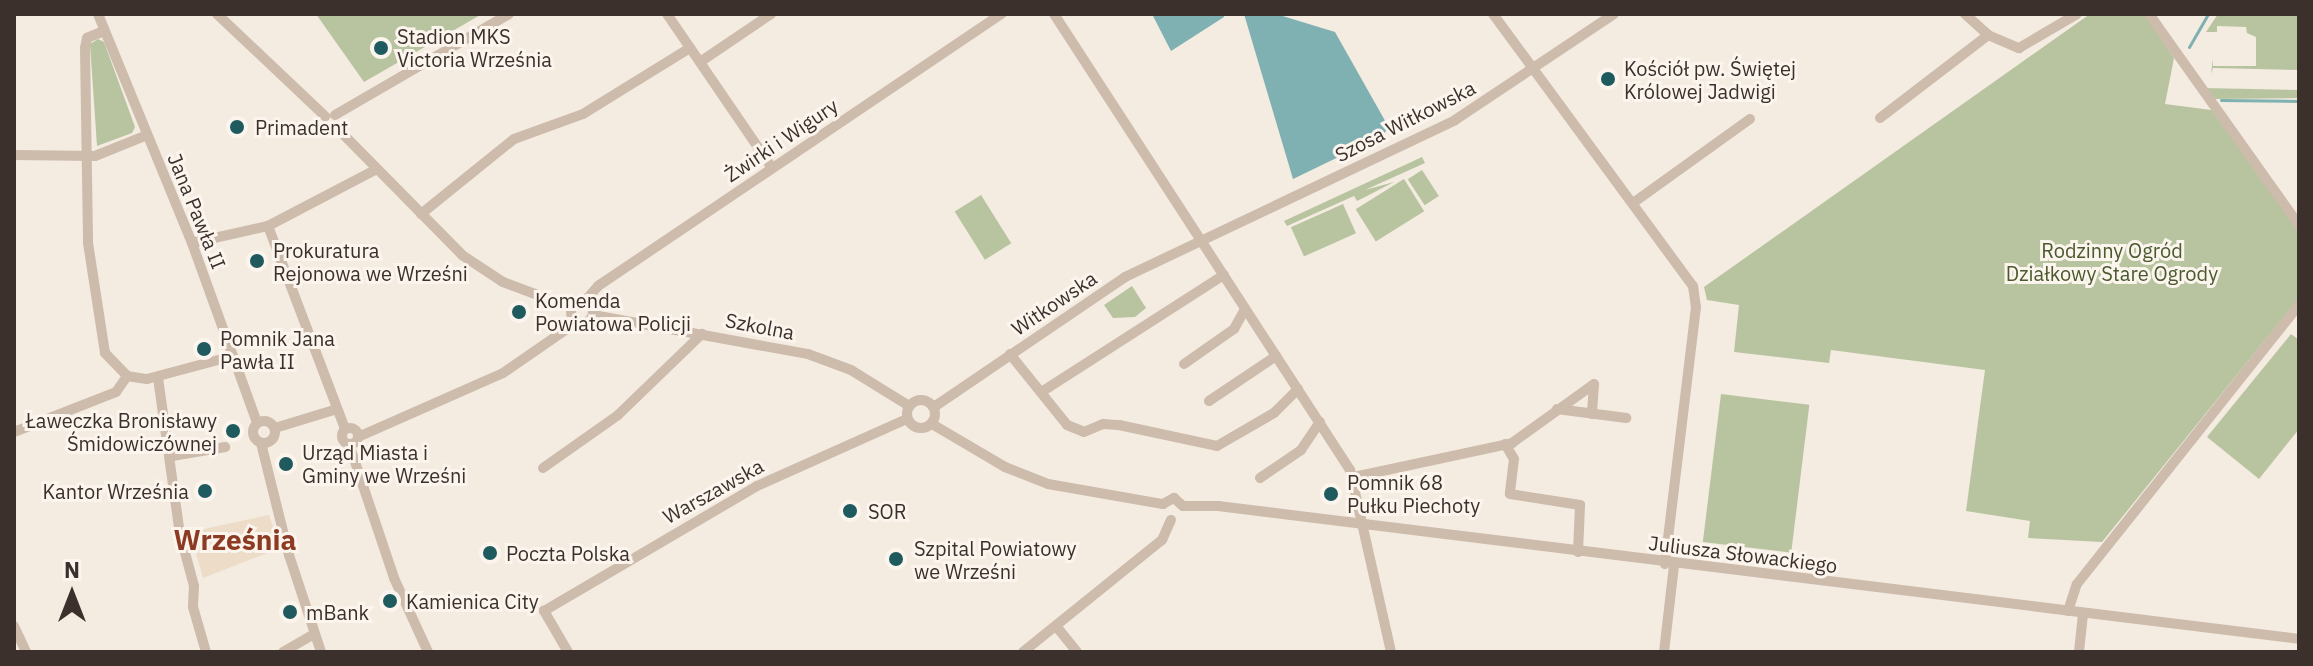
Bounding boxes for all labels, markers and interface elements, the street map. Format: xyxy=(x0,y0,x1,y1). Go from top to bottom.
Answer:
place label: Stadion MKS Victoria Września xyxy=(397,24,552,71)
marker: Stadion MKS Victoria Września xyxy=(372,39,390,57)
place label: Kościół pw. Świętej Królowej Jadwigi xyxy=(1624,56,1796,103)
marker: Kościół pw. Świętej Królowej Jadwigi xyxy=(1599,70,1617,88)
street label: Szosa Witkowska xyxy=(1331,75,1479,167)
street label: Żwirki i Wigury xyxy=(720,93,842,187)
place label: Primadent xyxy=(255,115,348,139)
marker: Primadent xyxy=(226,116,248,138)
street label: Jana Pawła II xyxy=(163,150,231,272)
place label: Prokuratura Rejonowa we Wrześni xyxy=(273,238,468,285)
park label: Rodzinny Ogród Działkowy Stare Ogrody xyxy=(2006,239,2218,286)
marker: Prokuratura Rejonowa we Wrześni xyxy=(248,252,266,270)
street label: Witkowska xyxy=(1007,266,1101,340)
place label: Komenda Powiatowa Policji xyxy=(535,288,691,335)
marker: Komenda Powiatowa Policji xyxy=(510,303,528,321)
street label: Szkolna xyxy=(723,308,797,344)
place label: Pomnik Jana Pawła II xyxy=(220,326,335,373)
marker: Pomnik Jana Pawła II xyxy=(195,340,213,358)
place label: Ławeczka Bronisławy Śmidowiczównej xyxy=(26,408,217,455)
marker: Ławeczka Bronisławy Śmidowiczównej xyxy=(224,422,242,440)
place label: Urząd Miasta i Gminy we Wrześni xyxy=(302,440,466,487)
street label: Warszawska xyxy=(659,454,767,528)
marker: Urząd Miasta i Gminy we Wrześni xyxy=(277,455,295,473)
place label: Pomnik 68 Pułku Piechoty xyxy=(1347,470,1480,517)
place label: Kantor Września xyxy=(43,479,189,503)
marker: Kantor Września xyxy=(196,482,214,500)
marker: Pomnik 68 Pułku Piechoty xyxy=(1322,485,1340,503)
place label: SOR xyxy=(868,499,907,523)
marker: SOR xyxy=(839,500,861,522)
district label: Września xyxy=(174,523,296,557)
street label: Juliusza Słowackiego xyxy=(1647,531,1839,577)
place label: Szpital Powiatowy we Wrześni xyxy=(914,536,1077,583)
place label: Poczta Polska xyxy=(506,541,630,565)
marker: Poczta Polska xyxy=(481,544,499,562)
marker: Szpital Powiatowy we Wrześni xyxy=(885,548,907,570)
north arrow xyxy=(32,554,112,634)
text: N xyxy=(64,555,80,584)
place label: Kamienica City xyxy=(406,589,539,613)
marker: Kamienica City xyxy=(381,592,399,610)
place label: mBank xyxy=(306,600,369,624)
marker: mBank xyxy=(281,603,299,621)

